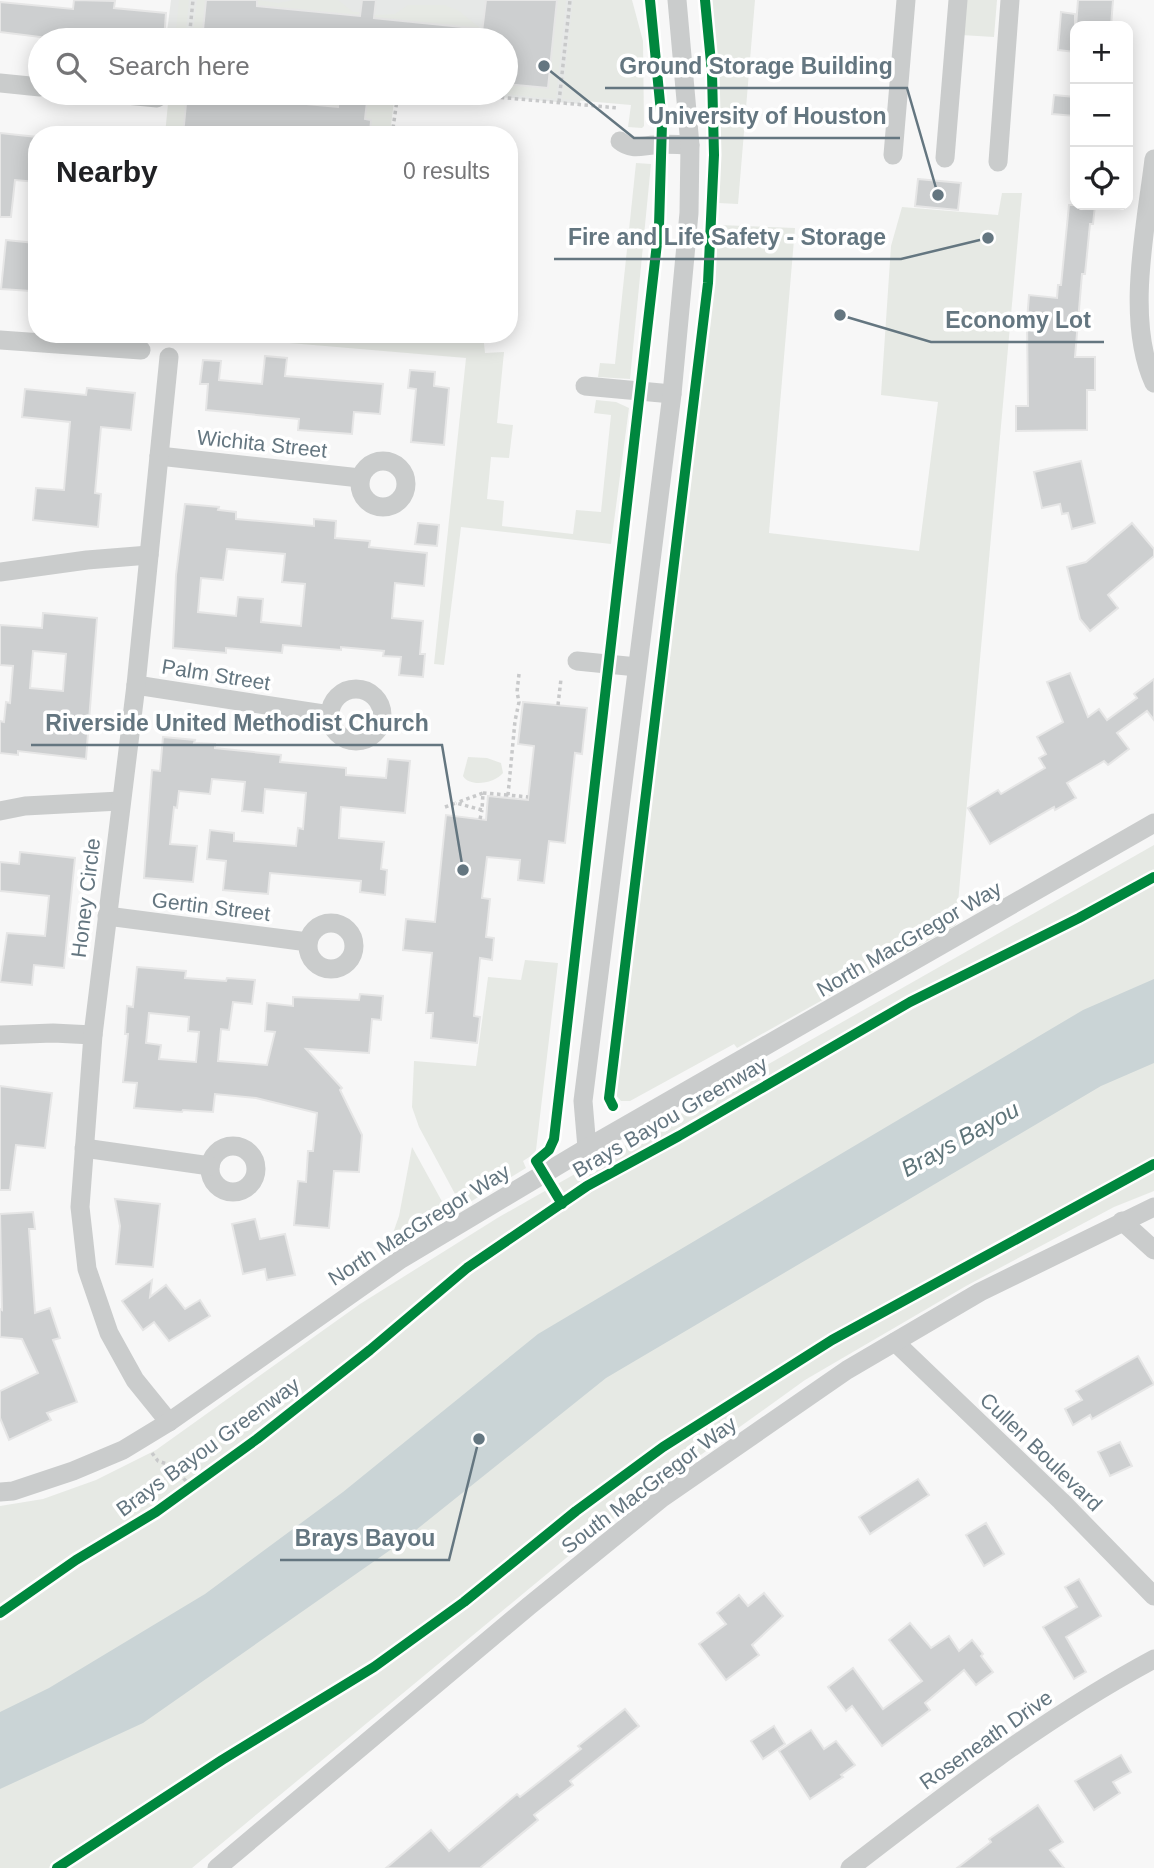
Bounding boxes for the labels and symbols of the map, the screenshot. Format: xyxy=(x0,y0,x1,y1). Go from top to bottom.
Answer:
callout: Ground Storage Building xyxy=(605,44,907,88)
text: Ground Storage Building xyxy=(619,53,893,79)
callout: University of Houston xyxy=(634,94,900,138)
text: University of Houston xyxy=(648,103,886,129)
callout: Fire and Life Safety - Storage xyxy=(554,215,901,259)
text: Fire and Life Safety - Storage xyxy=(568,224,886,250)
callout: Economy Lot xyxy=(931,298,1104,342)
text: Economy Lot xyxy=(945,307,1091,333)
street label: Wichita Street xyxy=(196,425,328,462)
street label: Palm Street xyxy=(160,655,272,694)
callout: Riverside United Methodist Church xyxy=(31,701,442,745)
text: Riverside United Methodist Church xyxy=(45,710,429,736)
street label: Honey Circle xyxy=(67,837,104,959)
street label: North MacGregor Way xyxy=(812,876,1006,1001)
street label: Gertin Street xyxy=(151,888,272,925)
street label: Brays Bayou Greenway xyxy=(568,1051,771,1182)
water label: Brays Bayou xyxy=(897,1096,1024,1182)
street label: North MacGregor Way xyxy=(324,1159,514,1290)
street label: Brays Bayou Greenway xyxy=(112,1372,304,1521)
street label: Cullen Boulevard xyxy=(976,1388,1107,1515)
street label: South MacGregor Way xyxy=(557,1411,741,1558)
callout: Brays Bayou xyxy=(280,1516,449,1560)
text: Brays Bayou xyxy=(295,1525,435,1551)
street label: Roseneath Drive xyxy=(915,1685,1056,1794)

